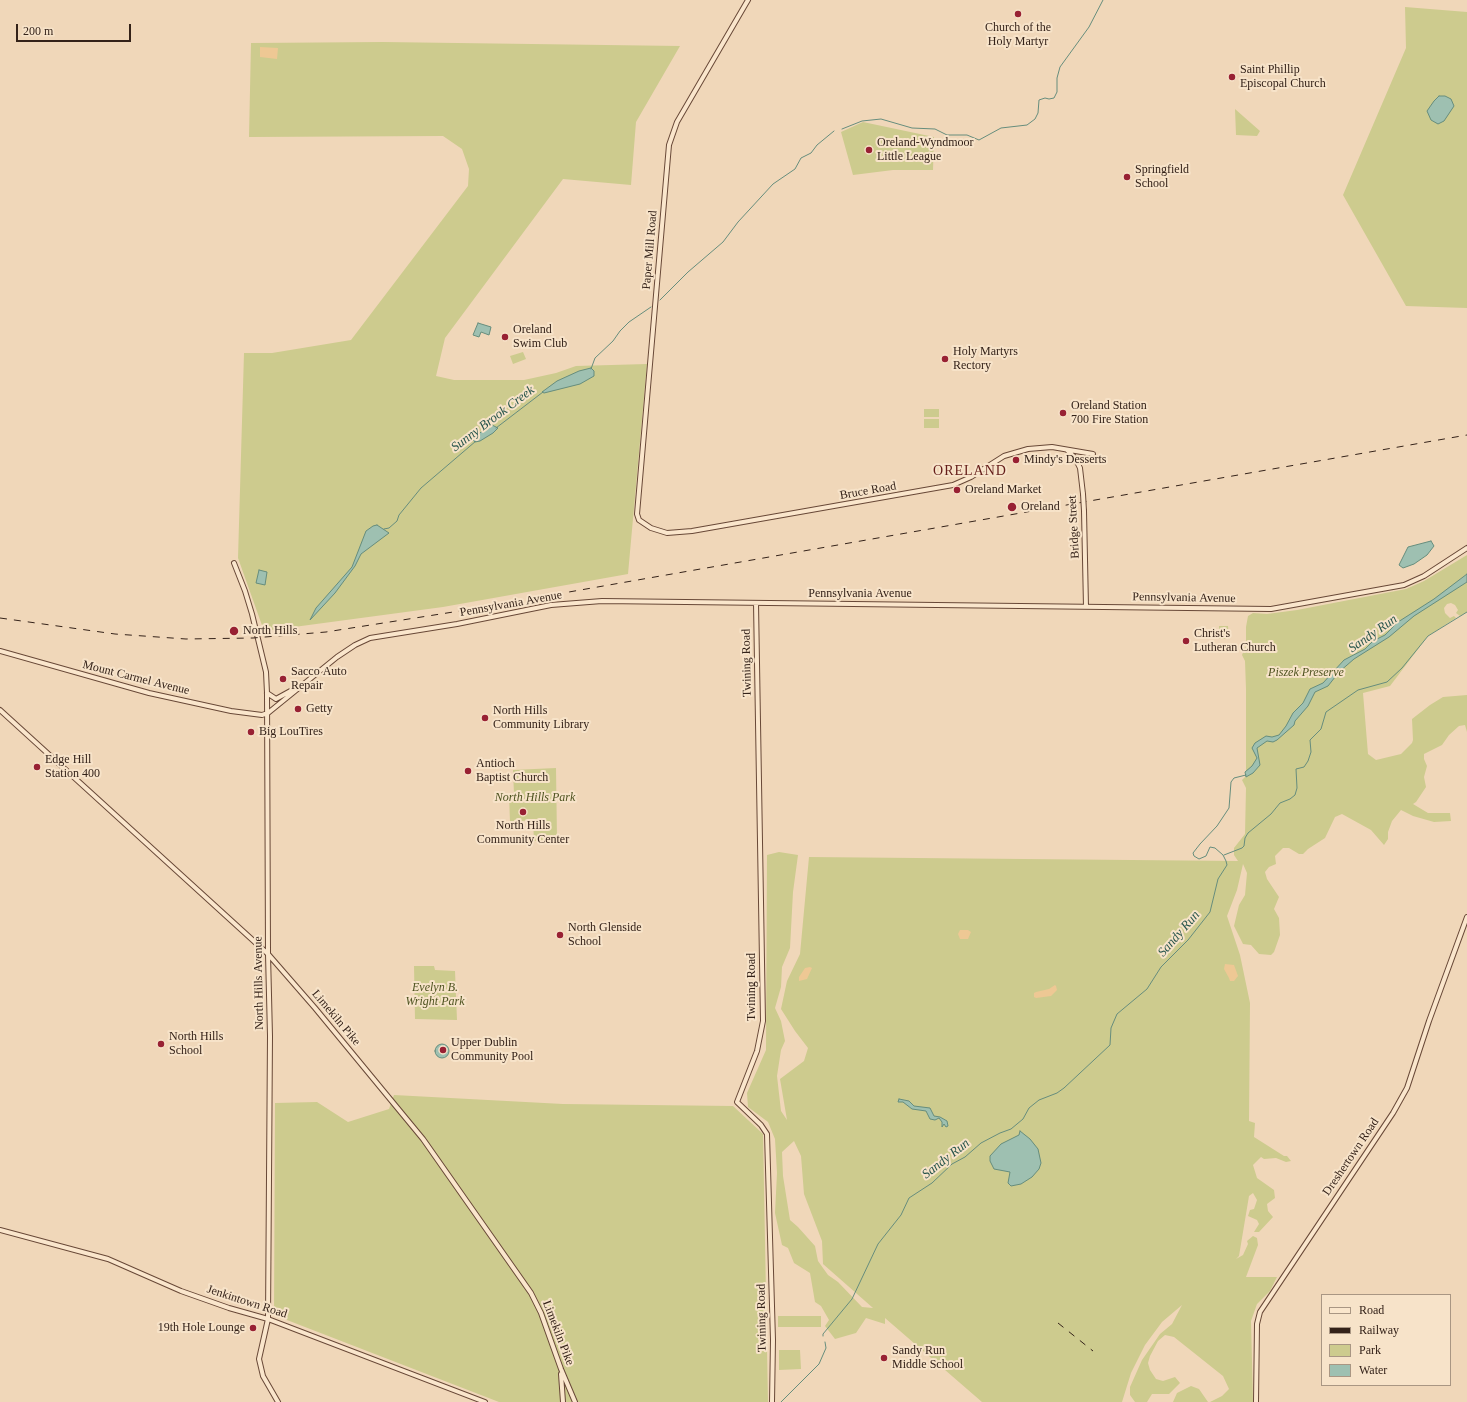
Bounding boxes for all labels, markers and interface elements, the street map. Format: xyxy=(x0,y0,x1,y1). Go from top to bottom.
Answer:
marker: Church of the Holy Martyr xyxy=(1013,9,1023,19)
scale bar xyxy=(18,16,133,42)
place label: Church of the Holy Martyr xyxy=(985,21,1051,49)
text: 200 m xyxy=(23,24,53,38)
place label: Saint Phillip Episcopal Church xyxy=(1240,63,1326,91)
marker: Saint Phillip Episcopal Church xyxy=(1227,72,1237,82)
place label: Oreland-Wyndmoor Little League xyxy=(877,136,974,164)
marker: Oreland-Wyndmoor Little League xyxy=(864,145,874,155)
place label: Springfield School xyxy=(1135,163,1189,191)
marker: Springfield School xyxy=(1122,172,1132,182)
street label: Paper Mill Road xyxy=(639,210,661,290)
place label: Oreland Swim Club xyxy=(513,323,567,351)
marker: Oreland Swim Club xyxy=(500,332,510,342)
place label: Holy Martyrs Rectory xyxy=(953,345,1018,373)
marker: Holy Martyrs Rectory xyxy=(940,354,950,364)
water label: Sunny Brook Creek xyxy=(448,383,538,455)
place label: Oreland Station 700 Fire Station xyxy=(1071,399,1148,427)
marker: Oreland Station 700 Fire Station xyxy=(1058,408,1068,418)
place label: Mindy's Desserts xyxy=(1024,453,1106,467)
marker: Mindy's Desserts xyxy=(1011,455,1021,465)
district label: ORELAND xyxy=(933,463,1007,479)
street label: Bruce Road xyxy=(839,479,897,503)
place label: Oreland Market xyxy=(965,483,1041,497)
marker: Oreland Market xyxy=(952,485,962,495)
street label: Bridge Street xyxy=(1065,495,1083,559)
place label: Oreland xyxy=(1021,500,1060,514)
marker: Oreland xyxy=(1006,501,1018,513)
street label: Pennsylvania Avenue xyxy=(808,587,912,601)
street label: Pennsylvania Avenue xyxy=(459,588,563,620)
street label: Pennsylvania Avenue xyxy=(1132,590,1236,606)
water label: Sandy Run xyxy=(1346,612,1400,656)
place label: North Hills xyxy=(243,624,297,638)
marker: North Hills xyxy=(228,625,240,637)
place label: Christ's Lutheran Church xyxy=(1194,627,1276,655)
street label: Twining Road xyxy=(739,629,755,697)
marker: Christ's Lutheran Church xyxy=(1181,636,1191,646)
street label: Mount Carmel Avenue xyxy=(81,658,191,698)
place label: Sacco Auto Repair xyxy=(291,665,347,693)
park label: Piszek Preserve xyxy=(1268,666,1344,680)
marker: Sacco Auto Repair xyxy=(278,674,288,684)
place label: Getty xyxy=(306,702,333,716)
marker: Getty xyxy=(293,704,303,714)
place label: North Hills Community Library xyxy=(493,704,589,732)
marker: North Hills Community Library xyxy=(480,713,490,723)
place label: Big LouTires xyxy=(259,725,323,739)
marker: Big LouTires xyxy=(246,727,256,737)
place label: Edge Hill Station 400 xyxy=(45,753,100,781)
place label: Antioch Baptist Church xyxy=(476,757,548,785)
marker: Edge Hill Station 400 xyxy=(32,762,42,772)
marker: Antioch Baptist Church xyxy=(463,766,473,776)
park label: North Hills Park xyxy=(495,791,575,805)
marker: North Hills Community Center xyxy=(518,807,528,817)
place label: North Hills Community Center xyxy=(477,819,569,847)
water label: Sandy Run xyxy=(1155,908,1203,960)
place label: North Glenside School xyxy=(568,921,642,949)
marker: North Glenside School xyxy=(555,930,565,940)
street label: North Hills Avenue xyxy=(251,936,267,1030)
street label: Twining Road xyxy=(745,953,759,1021)
park label: Evelyn B. Wright Park xyxy=(406,981,464,1009)
street label: Limekiln Pike xyxy=(309,987,363,1049)
place label: North Hills School xyxy=(169,1030,223,1058)
place label: Upper Dublin Community Pool xyxy=(451,1036,533,1064)
marker: North Hills School xyxy=(156,1039,166,1049)
marker: Upper Dublin Community Pool xyxy=(438,1045,448,1055)
street label: Dreshertown Road xyxy=(1320,1116,1382,1198)
water label: Sandy Run xyxy=(919,1136,973,1182)
street label: Jenkintown Road xyxy=(205,1282,289,1322)
street label: Twining Road xyxy=(754,1284,770,1352)
legend xyxy=(1321,1294,1451,1386)
street label: Limekiln Pike xyxy=(539,1299,577,1367)
text: Road xyxy=(1359,1303,1384,1317)
place label: 19th Hole Lounge xyxy=(158,1321,245,1335)
marker: 19th Hole Lounge xyxy=(248,1323,258,1333)
text: Railway xyxy=(1359,1323,1399,1337)
text: Park xyxy=(1359,1343,1381,1357)
place label: Sandy Run Middle School xyxy=(892,1344,963,1372)
marker: Sandy Run Middle School xyxy=(879,1353,889,1363)
text: Water xyxy=(1359,1363,1387,1377)

